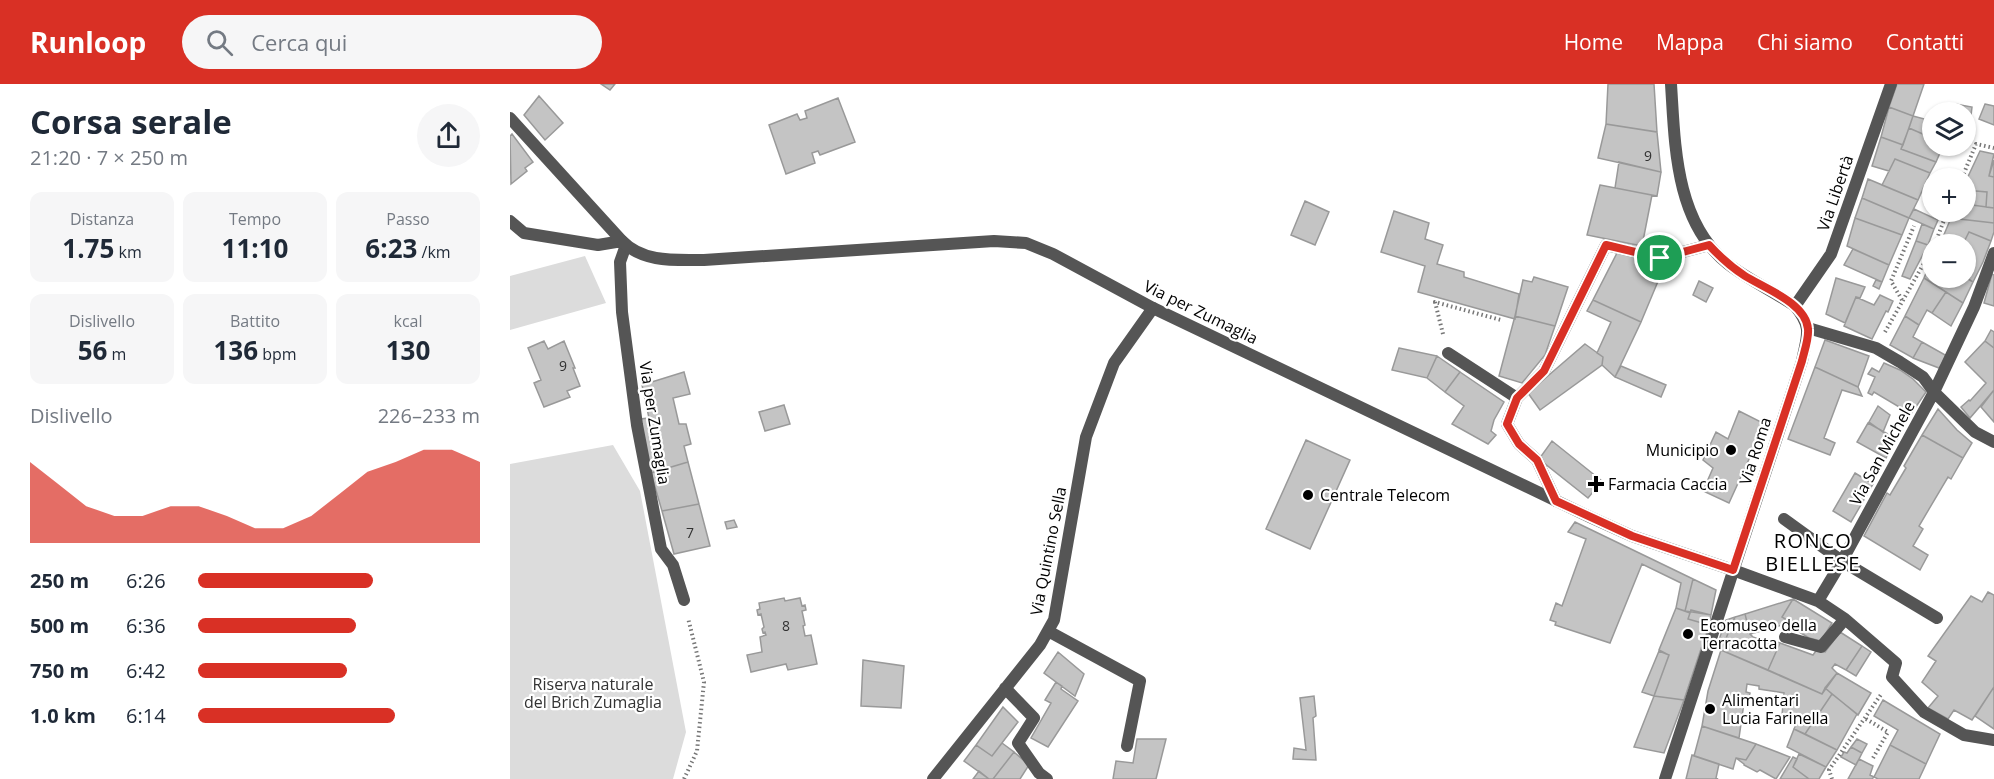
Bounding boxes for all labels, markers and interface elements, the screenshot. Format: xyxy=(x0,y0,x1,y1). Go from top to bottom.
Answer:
search box xyxy=(182,15,602,69)
text: Runloop xyxy=(30,23,146,61)
icon: search xyxy=(203,26,236,59)
text: Cerca qui xyxy=(251,27,347,57)
text: Home xyxy=(1564,28,1623,56)
text: Mappa xyxy=(1656,28,1724,56)
text: Chi siamo xyxy=(1757,28,1853,56)
text: Contatti xyxy=(1886,28,1964,56)
text: Corsa serale xyxy=(30,99,232,144)
map controls xyxy=(1922,102,1976,288)
button: layers xyxy=(1922,102,1976,156)
button: share xyxy=(417,104,480,167)
text: 21:20 · 7 × 250 m xyxy=(30,144,188,171)
house number: 9 xyxy=(1644,146,1652,165)
street label: Via Libertà xyxy=(1812,152,1858,234)
button: + xyxy=(1922,168,1976,222)
text: Distanza xyxy=(70,208,134,230)
text: Tempo xyxy=(229,208,281,230)
text: Passo xyxy=(386,208,430,230)
text: 1.75 xyxy=(62,230,114,266)
text: 11:10 xyxy=(222,230,288,266)
text: 6:23 xyxy=(365,230,417,266)
pin xyxy=(1634,232,1685,283)
button: − xyxy=(1922,234,1976,288)
text: km xyxy=(114,241,142,263)
text: /km xyxy=(417,241,451,263)
icon: arrive xyxy=(1643,241,1676,274)
street label: Via per Zumaglia xyxy=(1140,275,1262,349)
text: Dislivello xyxy=(69,310,135,332)
text: Battito xyxy=(230,310,280,332)
text: kcal xyxy=(394,310,423,332)
text: 56 xyxy=(78,332,107,368)
text: 136 xyxy=(213,332,258,368)
text: 130 xyxy=(386,332,430,368)
text: m xyxy=(107,343,126,365)
text: bpm xyxy=(258,343,297,365)
house number: 9 xyxy=(559,356,567,375)
street label: Via per Zumaglia xyxy=(634,360,676,486)
street label: Via San Michele xyxy=(1844,397,1920,509)
text: Dislivello xyxy=(30,402,113,429)
text: 226–233 m xyxy=(378,402,480,429)
street label: Via Roma xyxy=(1734,414,1776,488)
place label: Municipio xyxy=(1646,439,1719,461)
marker: Municipio xyxy=(1724,443,1738,457)
place label: Farmacia Caccia xyxy=(1608,473,1727,495)
marker: Farmacia Caccia xyxy=(1589,477,1603,491)
place label: Centrale Telecom xyxy=(1320,484,1450,506)
street label: Via Quintino Sella xyxy=(1025,485,1071,617)
marker: Centrale Telecom xyxy=(1301,488,1315,502)
house number: 7 xyxy=(686,523,694,542)
district label: RONCO BIELLESE xyxy=(1765,527,1861,577)
text: 250 m xyxy=(30,567,89,594)
text: 6:26 xyxy=(126,567,166,594)
text: 500 m xyxy=(30,612,89,639)
text: 6:36 xyxy=(126,612,166,639)
place label: Ecomuseo della Terracotta xyxy=(1700,614,1817,654)
house number: 8 xyxy=(782,616,790,635)
marker: Ecomuseo della Terracotta xyxy=(1681,627,1695,641)
text: 750 m xyxy=(30,657,89,684)
text: 6:42 xyxy=(126,657,166,684)
park label: Riserva naturale del Brich Zumaglia xyxy=(524,673,662,713)
place label: Alimentari Lucia Farinella xyxy=(1722,689,1828,729)
text: 1.0 km xyxy=(30,702,96,729)
text: 6:14 xyxy=(126,702,166,729)
marker: Alimentari Lucia Farinella xyxy=(1703,702,1717,716)

